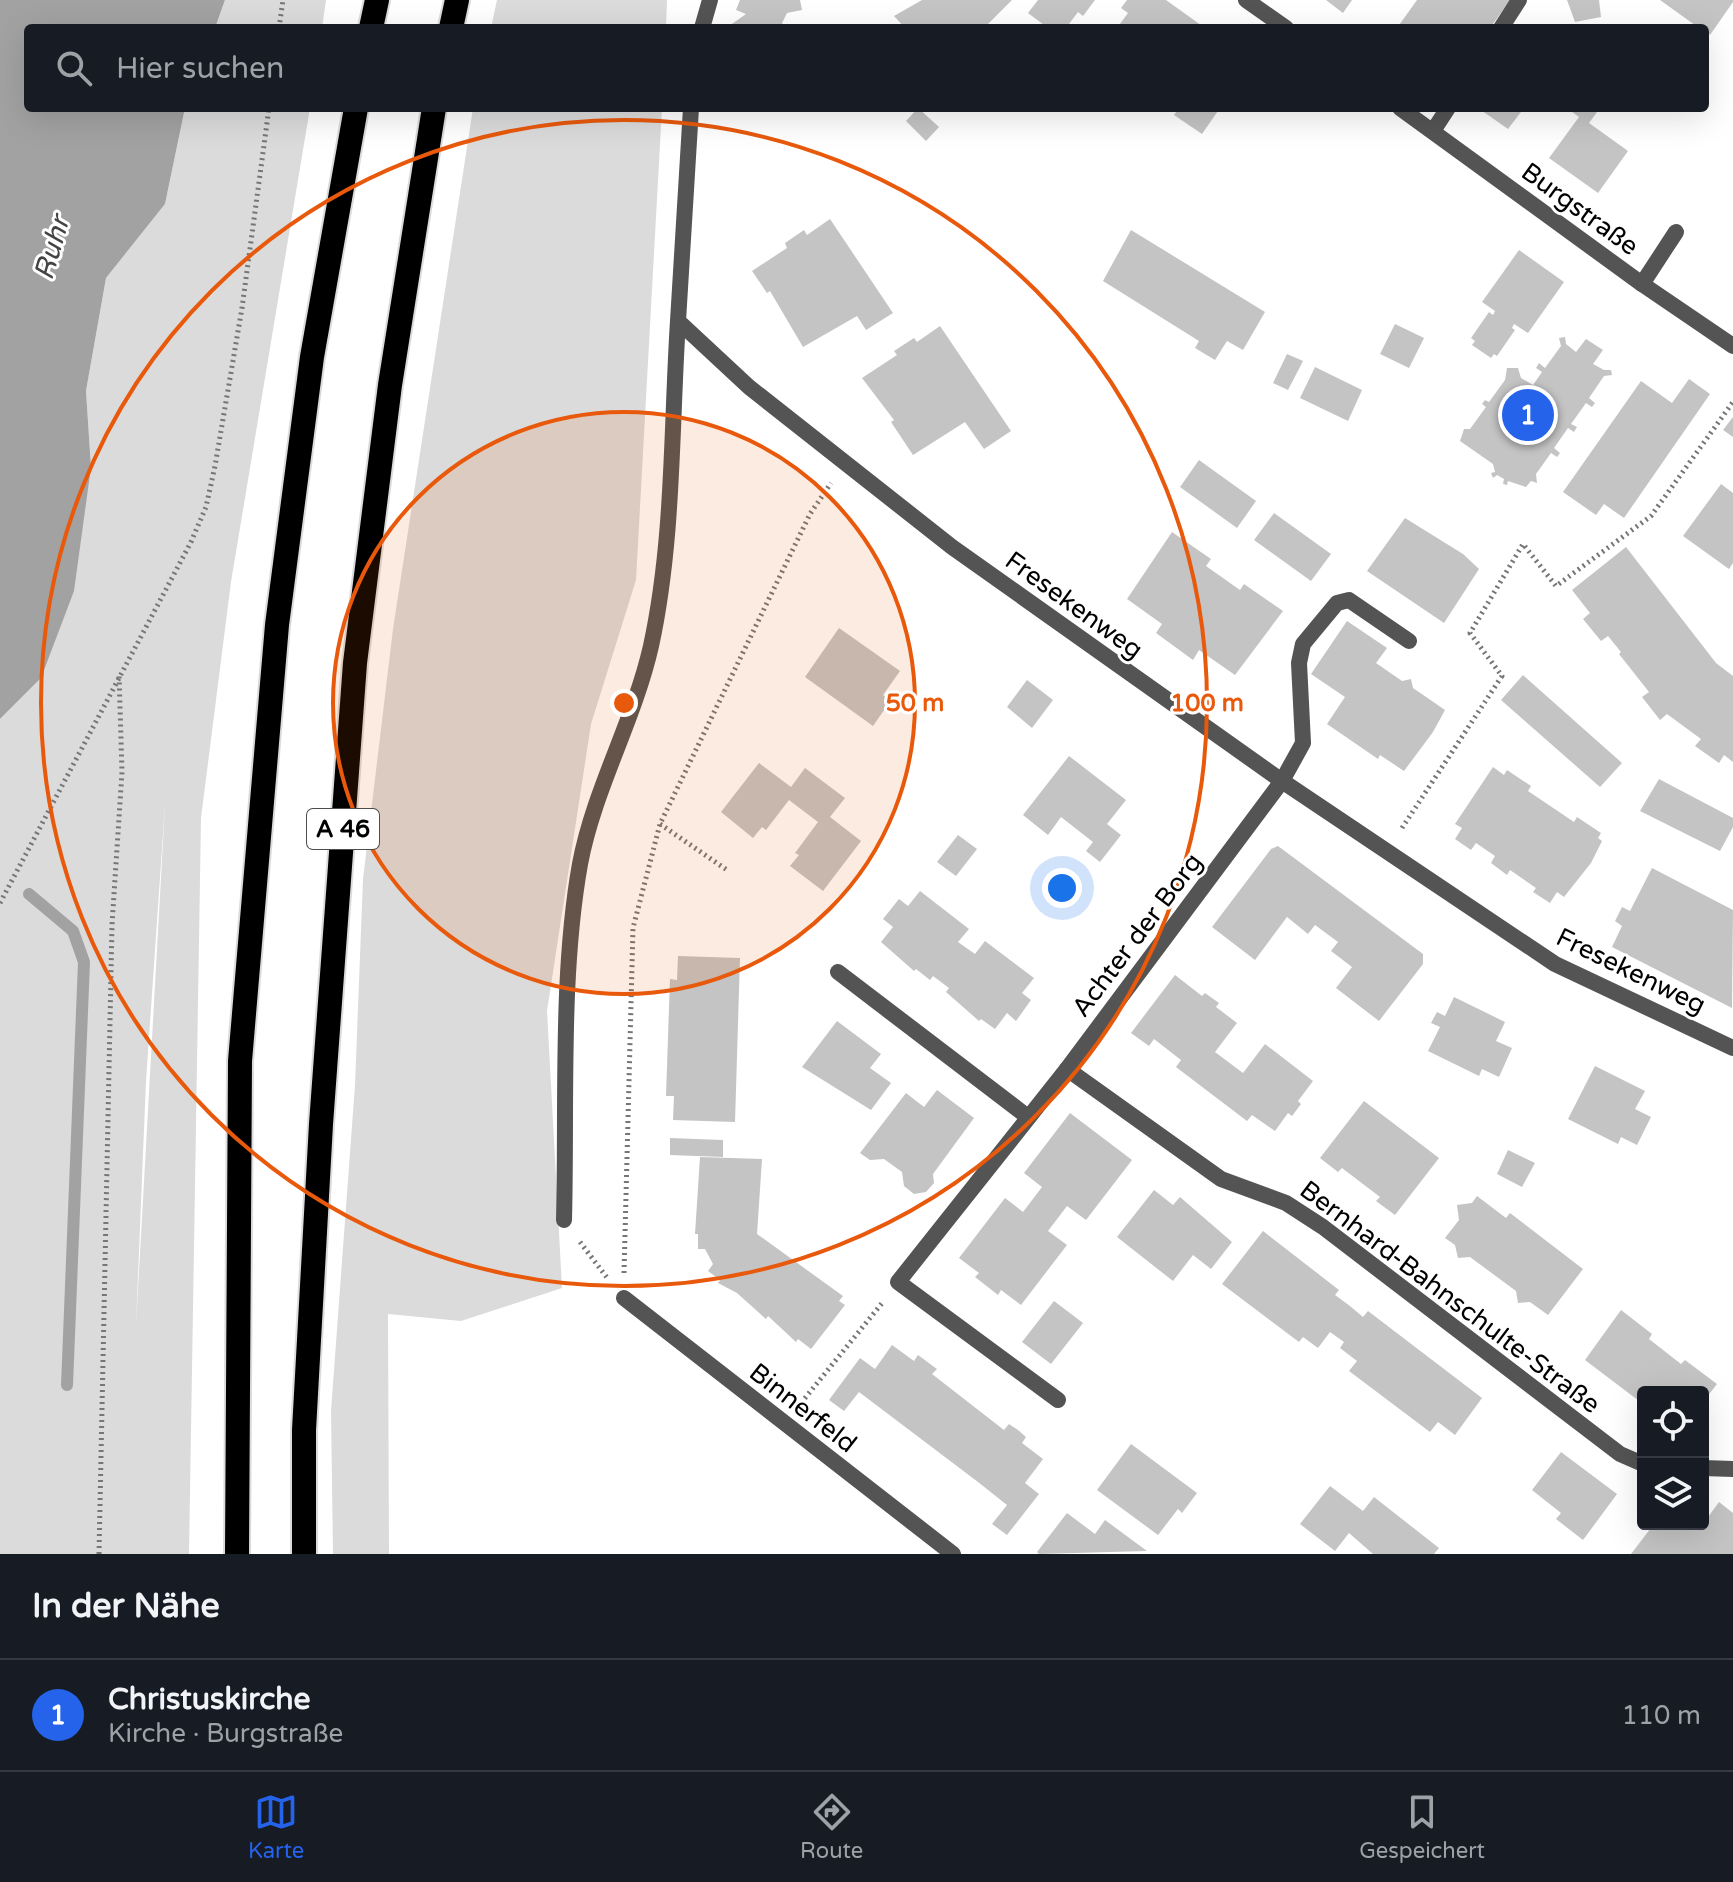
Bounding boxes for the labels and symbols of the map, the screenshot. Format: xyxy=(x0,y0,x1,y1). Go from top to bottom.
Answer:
street label: Burgstraße xyxy=(1515,156,1645,262)
water label: Ruhr xyxy=(27,209,78,284)
pin: 1 xyxy=(1502,385,1554,445)
street label: Fresekenweg xyxy=(999,545,1149,665)
centre of rings xyxy=(610,689,638,717)
text: 50 m xyxy=(886,689,944,718)
text: 100 m xyxy=(1170,689,1244,718)
road number: A 46 xyxy=(307,809,379,849)
street label: Achter der Borg xyxy=(1065,847,1209,1023)
your location xyxy=(1042,868,1082,908)
street label: Fresekenweg xyxy=(1551,921,1711,1021)
street label: Bernhard-Bahnschulte-Straße xyxy=(1294,1174,1606,1420)
street label: Binnerfeld xyxy=(743,1357,863,1459)

